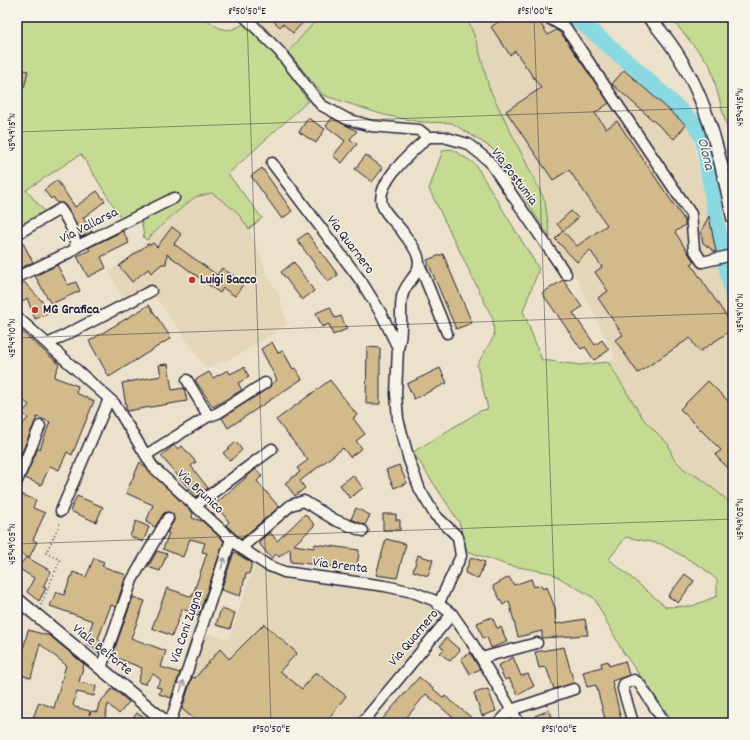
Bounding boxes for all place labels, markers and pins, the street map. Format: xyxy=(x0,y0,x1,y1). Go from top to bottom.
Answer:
place label: Luigi Sacco xyxy=(200,270,256,290)
marker: Luigi Sacco xyxy=(187,275,197,285)
place label: MG Grafica xyxy=(43,300,100,320)
marker: MG Grafica xyxy=(30,305,40,315)

